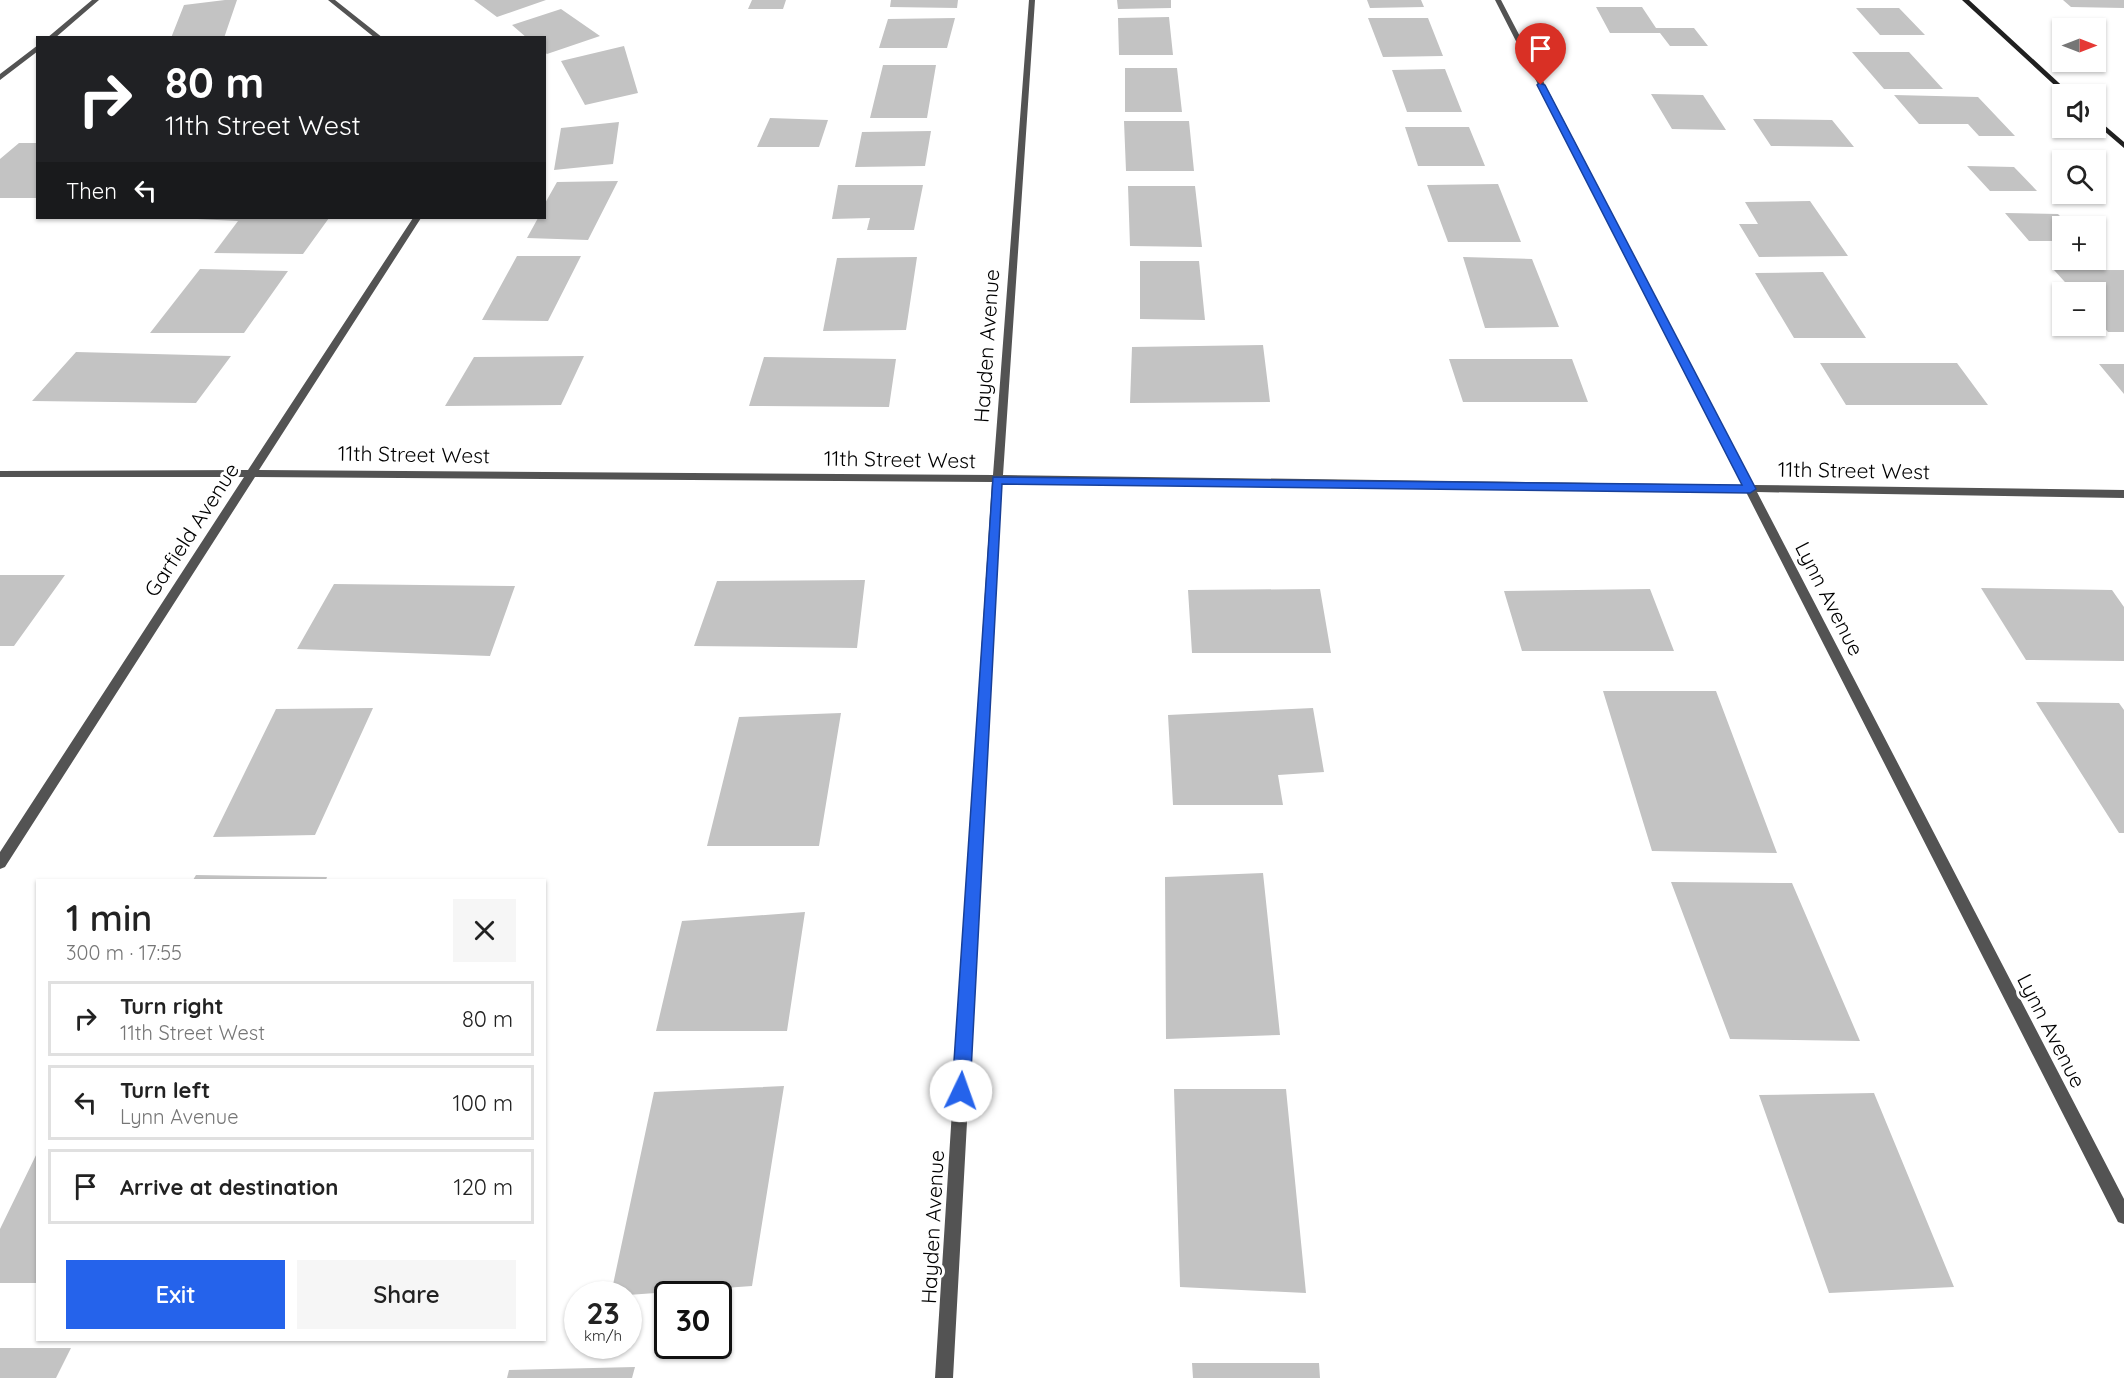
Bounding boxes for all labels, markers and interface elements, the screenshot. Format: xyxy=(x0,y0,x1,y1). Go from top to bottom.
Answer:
north arrow xyxy=(2052,18,2106,72)
map controls xyxy=(2052,18,2106,336)
pin xyxy=(1515,23,1566,85)
icon: arrive xyxy=(1524,32,1557,65)
text: 80 m xyxy=(165,56,264,109)
icon: right xyxy=(66,60,144,138)
button: sound xyxy=(2052,84,2106,138)
text: 11th Street West xyxy=(165,108,361,142)
button: search xyxy=(2052,150,2106,204)
icon: left xyxy=(129,174,162,207)
text: Then xyxy=(66,177,117,205)
button: + xyxy=(2052,216,2106,270)
street label: Hayden Avenue xyxy=(968,268,1004,424)
button: − xyxy=(2052,282,2106,336)
street label: 11th Street West xyxy=(338,440,490,468)
street label: 11th Street West xyxy=(824,445,976,473)
street label: 11th Street West xyxy=(1778,456,1930,484)
street label: Garfield Avenue xyxy=(138,458,244,601)
street label: Lynn Avenue xyxy=(1790,537,1870,660)
text: 1 min xyxy=(66,895,152,940)
button: close xyxy=(453,899,516,962)
text: 300 m · 17:55 xyxy=(66,940,182,965)
street label: Lynn Avenue xyxy=(2012,969,2092,1092)
text: Turn right xyxy=(120,992,224,1020)
icon: right xyxy=(69,1002,102,1035)
text: 80 m xyxy=(462,1005,513,1033)
text: 11th Street West xyxy=(120,1020,265,1045)
position arrow xyxy=(929,1059,993,1123)
text: Turn left xyxy=(120,1076,210,1104)
icon: left xyxy=(69,1086,102,1119)
text: 100 m xyxy=(453,1089,513,1117)
text: Lynn Avenue xyxy=(120,1104,239,1129)
street label: Hayden Avenue xyxy=(915,1149,949,1304)
icon: arrive xyxy=(69,1170,102,1203)
text: Arrive at destination xyxy=(120,1173,338,1201)
text: 120 m xyxy=(454,1173,513,1201)
button: Exit xyxy=(66,1260,285,1329)
button: Share xyxy=(297,1260,516,1329)
speed limit sign: 30 xyxy=(654,1281,732,1359)
text: 23 xyxy=(586,1294,620,1332)
text: km/h xyxy=(584,1326,622,1345)

